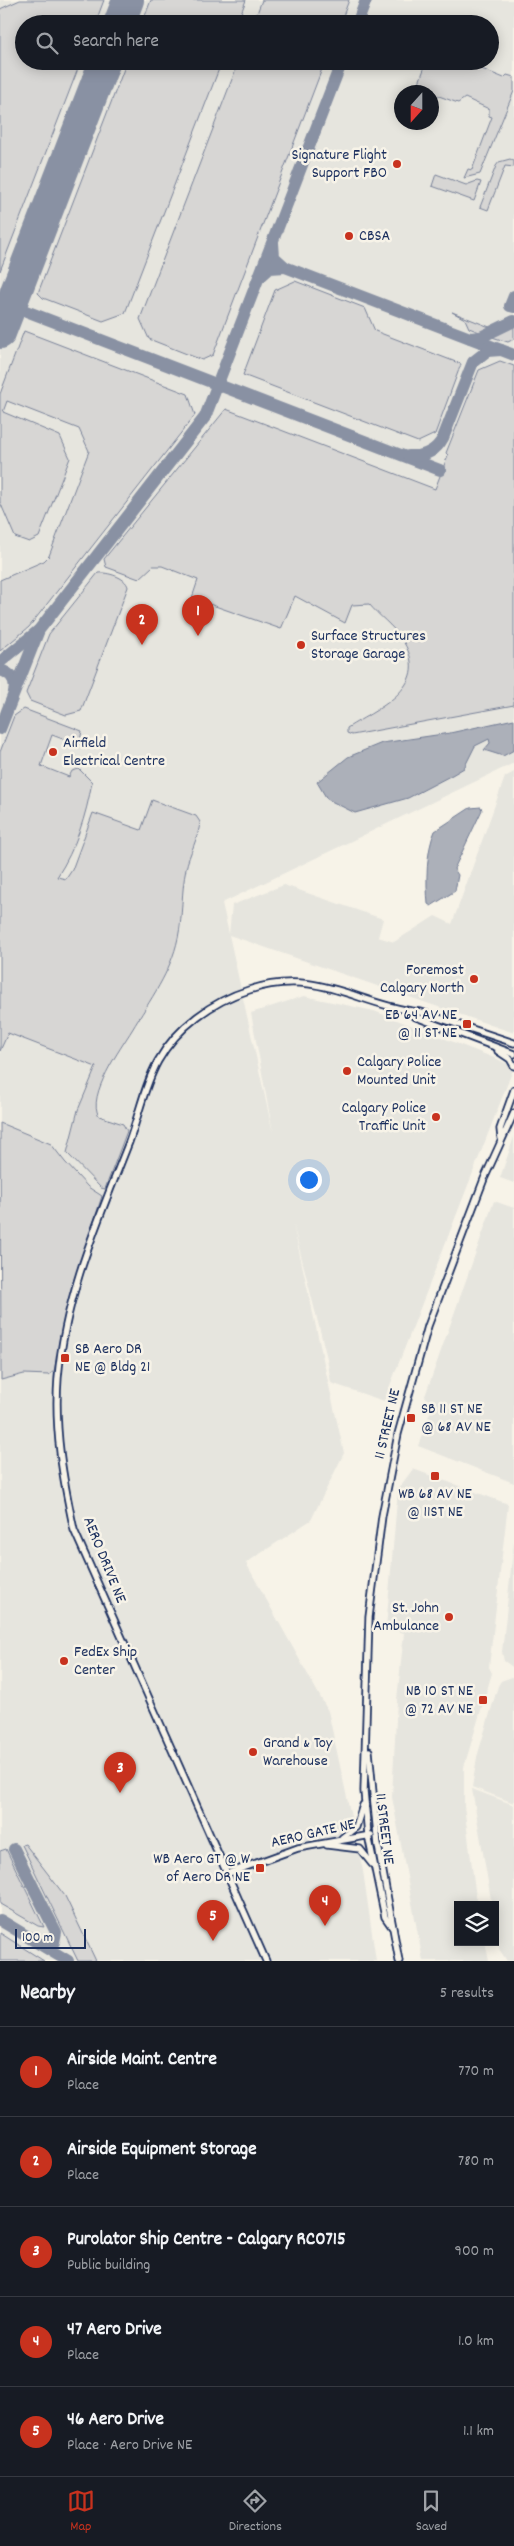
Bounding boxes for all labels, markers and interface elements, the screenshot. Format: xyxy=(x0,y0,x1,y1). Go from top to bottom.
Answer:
search box xyxy=(15,15,499,70)
icon: search xyxy=(33,29,61,57)
text: Search here xyxy=(73,29,159,56)
north arrow xyxy=(394,85,439,130)
place label: Signature Flight Support FBO xyxy=(292,144,387,185)
marker: Signature Flight Support FBO xyxy=(391,158,403,170)
place label: CBSA xyxy=(359,225,391,248)
marker: CBSA xyxy=(343,230,355,242)
pin: 1 xyxy=(182,595,214,636)
pin: 2 xyxy=(126,604,158,645)
place label: Surface Structures Storage Garage xyxy=(311,625,426,666)
marker: Surface Structures Storage Garage xyxy=(295,639,307,651)
place label: Airfield Electrical Centre xyxy=(63,732,165,773)
marker: Airfield Electrical Centre xyxy=(47,746,59,758)
place label: Foremost Calgary North xyxy=(380,959,464,1000)
marker: Foremost Calgary North xyxy=(468,973,480,985)
place label: EB 64 AV NE @ 11 ST NE xyxy=(385,1004,458,1045)
marker: EB 64 AV NE @ 11 ST NE xyxy=(461,1018,473,1030)
place label: Calgary Police Mounted Unit xyxy=(357,1051,441,1092)
marker: Calgary Police Mounted Unit xyxy=(341,1065,353,1077)
place label: Calgary Police Traffic Unit xyxy=(342,1097,426,1138)
marker: Calgary Police Traffic Unit xyxy=(430,1111,442,1123)
your location xyxy=(296,1167,322,1193)
place label: SB Aero DR NE @ Bldg 21 xyxy=(75,1338,150,1379)
marker: SB Aero DR NE @ Bldg 21 xyxy=(59,1352,71,1364)
street label: 11 STREET NE xyxy=(369,1386,407,1462)
place label: SB 11 ST NE @ 68 AV NE xyxy=(421,1398,491,1439)
marker: SB 11 ST NE @ 68 AV NE xyxy=(405,1412,417,1424)
marker: WB 68 AV NE @ 11ST NE xyxy=(429,1470,441,1482)
place label: WB 68 AV NE @ 11ST NE xyxy=(398,1483,473,1524)
street label: AERO DRIVE NE xyxy=(76,1513,132,1607)
place label: St. John Ambulance xyxy=(373,1597,439,1638)
marker: St. John Ambulance xyxy=(443,1611,455,1623)
place label: FedEx Ship Center xyxy=(74,1641,137,1682)
marker: FedEx Ship Center xyxy=(58,1655,70,1667)
place label: NB 10 ST NE @ 72 AV NE xyxy=(404,1680,474,1721)
marker: NB 10 ST NE @ 72 AV NE xyxy=(477,1694,489,1706)
place label: Grand & Toy Warehouse xyxy=(263,1732,333,1773)
marker: Grand & Toy Warehouse xyxy=(247,1746,259,1758)
pin: 3 xyxy=(104,1752,136,1793)
street label: 11 STREET NE xyxy=(368,1792,400,1867)
street label: AERO GATE NE xyxy=(269,1813,358,1855)
place label: WB Aero GT @ W of Aero DR NE xyxy=(153,1848,251,1889)
marker: WB Aero GT @ W of Aero DR NE xyxy=(254,1862,266,1874)
pin: 4 xyxy=(309,1885,341,1926)
pin: 5 xyxy=(197,1900,229,1941)
map controls xyxy=(454,1901,499,1946)
button: layers xyxy=(454,1901,499,1946)
scale bar xyxy=(15,1926,86,1949)
text: 100 m xyxy=(22,1928,53,1948)
text: Nearby xyxy=(20,1979,75,2009)
text: 5 results xyxy=(440,1982,494,2005)
text: Airside Maint. Centre xyxy=(67,2047,217,2074)
text: 1 xyxy=(34,2060,38,2083)
text: 770 m xyxy=(458,2060,494,2083)
text: Place xyxy=(67,2074,99,2097)
text: Airside Equipment Storage xyxy=(67,2137,257,2164)
text: 2 xyxy=(33,2150,40,2173)
text: 780 m xyxy=(458,2150,494,2173)
text: Place xyxy=(67,2164,99,2187)
text: Purolator Ship Centre - Calgary RC0715 xyxy=(67,2227,346,2254)
text: 3 xyxy=(32,2240,40,2263)
text: 900 m xyxy=(455,2240,494,2263)
text: Public building xyxy=(67,2254,150,2277)
text: 47 Aero Drive xyxy=(67,2317,162,2344)
text: 4 xyxy=(33,2330,39,2353)
text: 1.0 km xyxy=(458,2330,494,2353)
text: Place xyxy=(67,2344,99,2367)
text: 46 Aero Drive xyxy=(67,2407,164,2434)
text: 5 xyxy=(32,2420,40,2443)
text: 1.1 km xyxy=(463,2420,494,2443)
text: Place · Aero Drive NE xyxy=(67,2434,192,2457)
tab: Map xyxy=(67,2487,95,2537)
tab: Directions xyxy=(229,2487,282,2537)
tab: Saved xyxy=(416,2487,447,2537)

